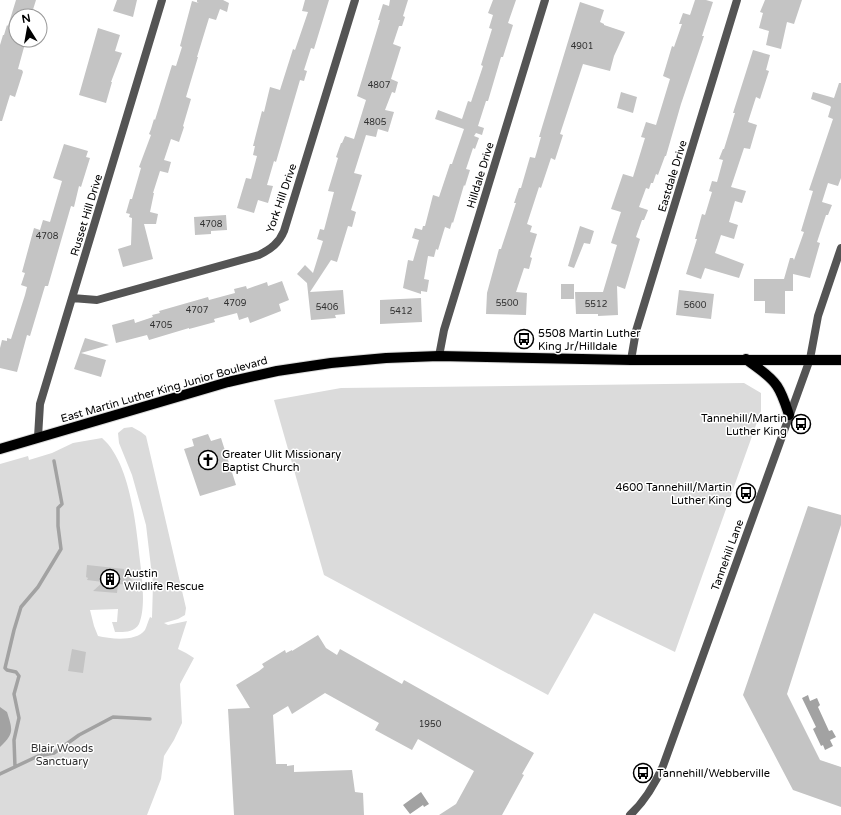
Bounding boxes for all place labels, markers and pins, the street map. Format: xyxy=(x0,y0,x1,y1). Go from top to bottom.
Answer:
place label: 5508 Martin Luther King Jr/Hilldale xyxy=(538,327,641,353)
bus stop icon: 5508 Martin Luther King Jr/Hilldale xyxy=(513,328,535,350)
place label: Tannehill/Martin Luther King xyxy=(701,412,787,438)
bus stop icon: Tannehill/Martin Luther King xyxy=(790,413,812,435)
place label: Greater Ulit Missionary Baptist Church xyxy=(222,448,341,474)
church icon: Greater Ulit Missionary Baptist Church xyxy=(197,449,219,471)
place label: 4600 Tannehill/Martin Luther King xyxy=(615,481,732,507)
bus stop icon: 4600 Tannehill/Martin Luther King xyxy=(735,482,757,504)
place label: Austin Wildlife Rescue xyxy=(124,567,204,593)
building icon: Austin Wildlife Rescue xyxy=(99,568,121,590)
bus stop icon: Tannehill/Webberville xyxy=(632,762,654,784)
place label: Tannehill/Webberville xyxy=(657,767,770,780)

